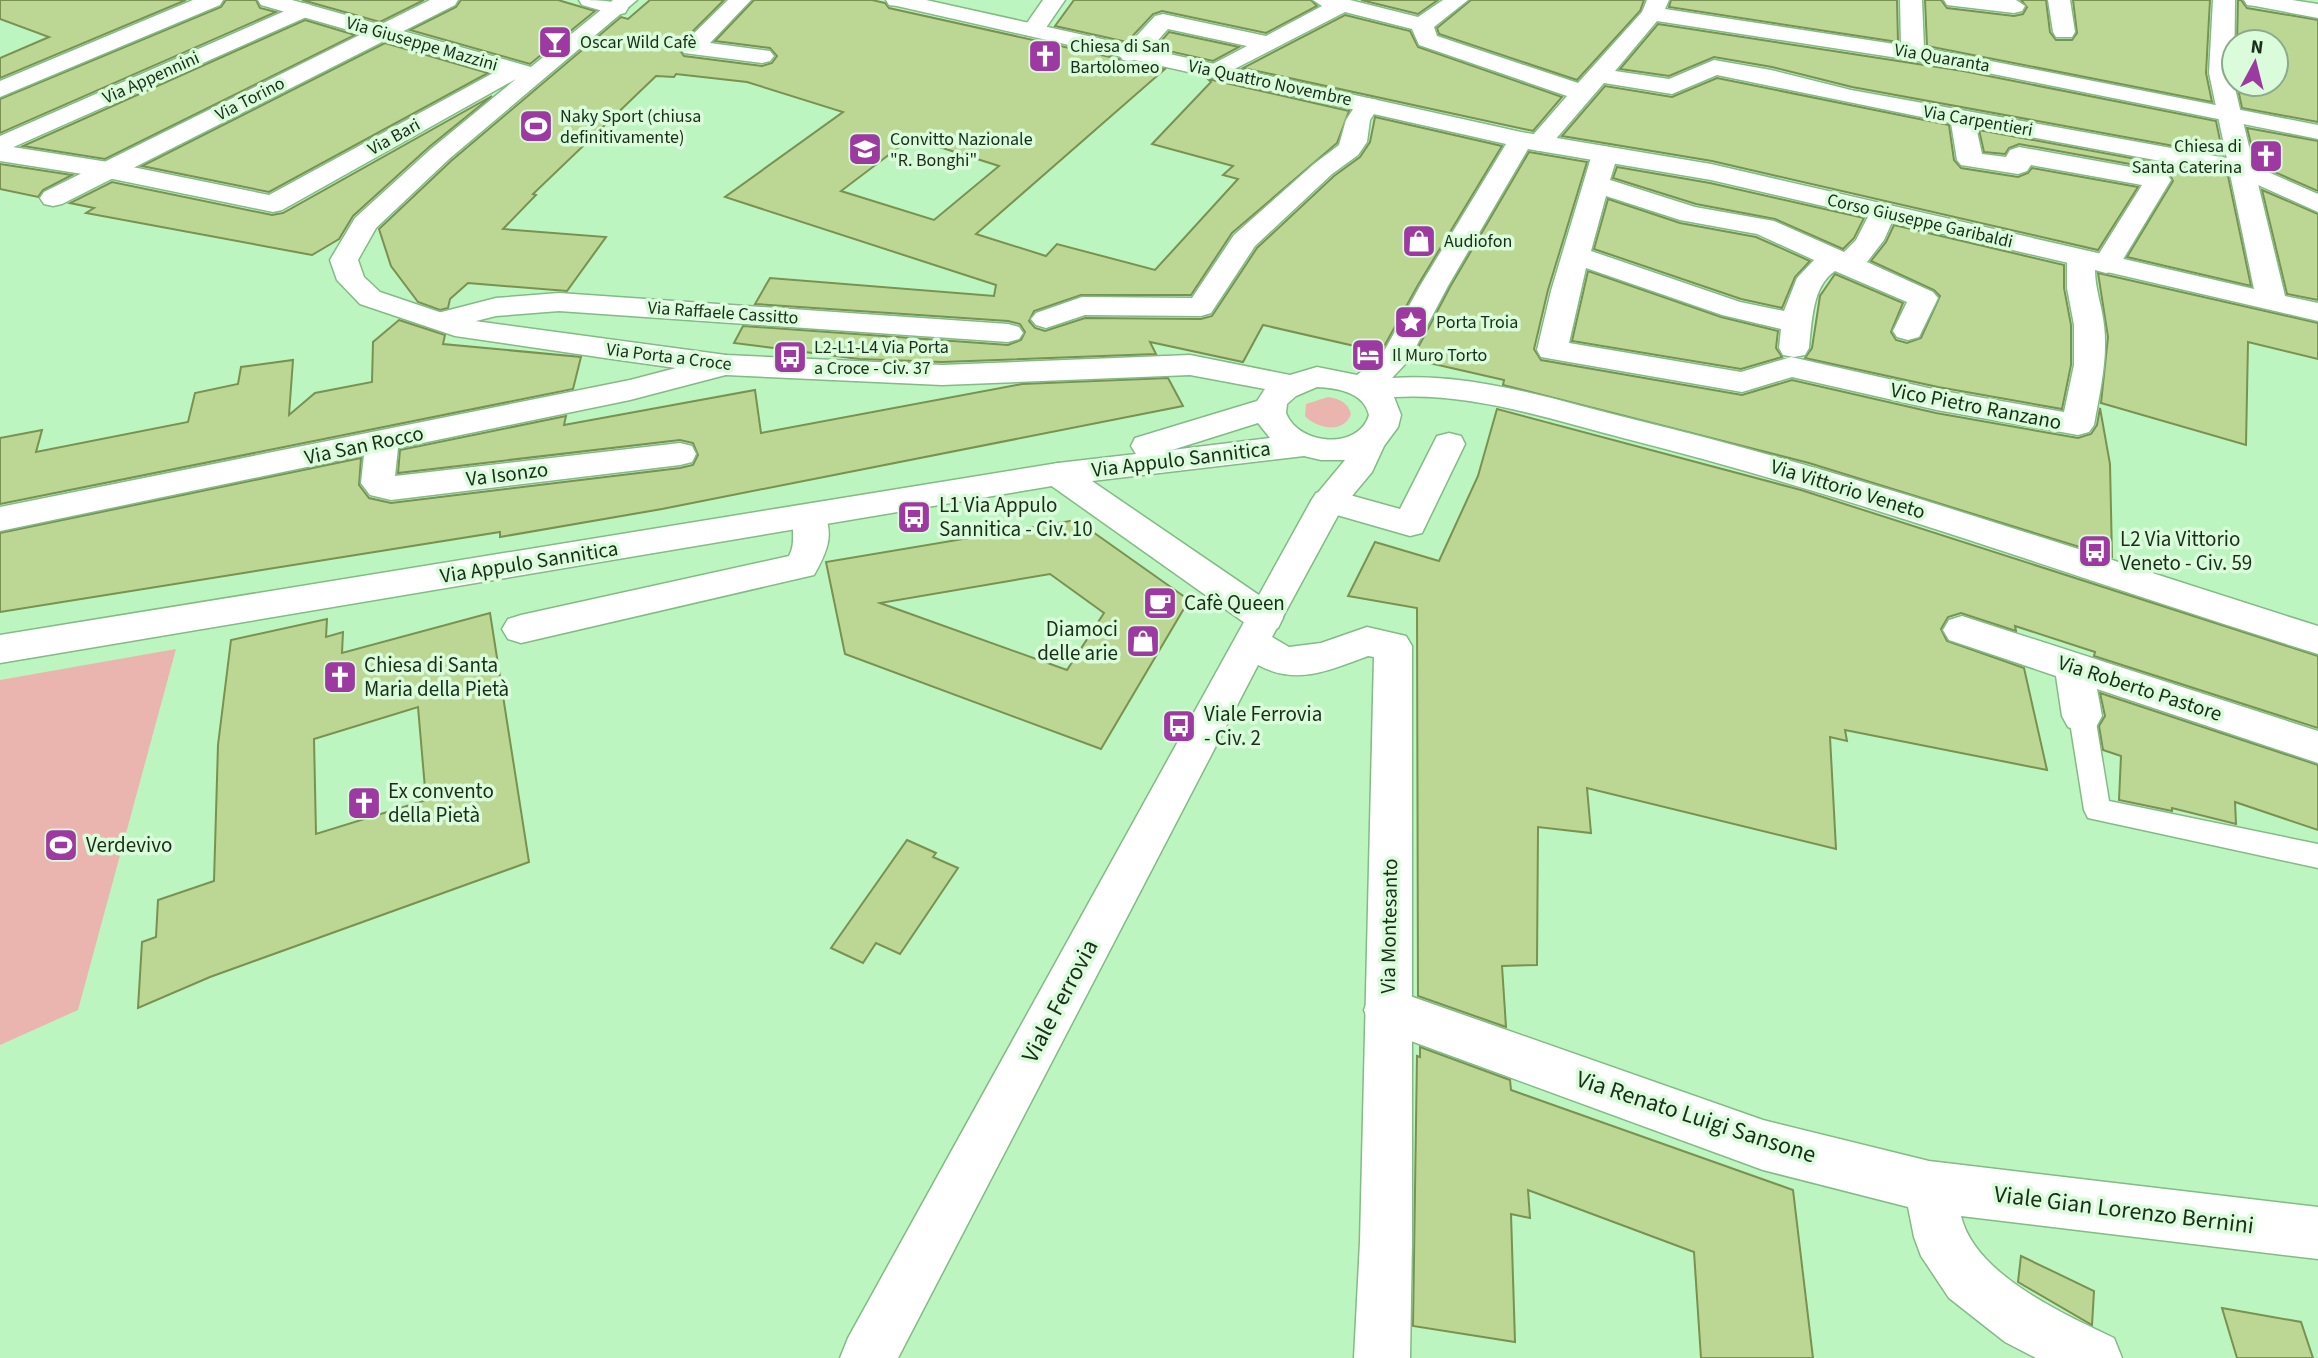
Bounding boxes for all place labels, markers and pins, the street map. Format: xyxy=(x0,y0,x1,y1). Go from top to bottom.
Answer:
bar icon: Oscar Wild Cafè xyxy=(536,23,574,61)
place label: Oscar Wild Cafè xyxy=(580,30,697,55)
place label: Chiesa di San Bartolomeo xyxy=(1070,34,1170,80)
church icon: Chiesa di San Bartolomeo xyxy=(1026,37,1064,75)
place label: Naky Sport (chiusa definitivamente) xyxy=(560,104,701,150)
sports icon: Naky Sport (chiusa definitivamente) xyxy=(517,107,555,145)
place label: Convitto Nazionale "R. Bonghi" xyxy=(890,127,1033,173)
school or university icon: Convitto Nazionale "R. Bonghi" xyxy=(846,130,884,168)
place label: Chiesa di Santa Caterina xyxy=(2132,134,2242,180)
church icon: Chiesa di Santa Caterina xyxy=(2247,137,2285,175)
shop icon: Audiofon xyxy=(1400,222,1438,260)
place label: Audiofon xyxy=(1444,229,1512,254)
place icon: Porta Troia xyxy=(1392,303,1430,341)
place label: Porta Troia xyxy=(1436,310,1518,335)
place label: L2-L1-L4 Via Porta a Croce - Civ. 37 xyxy=(814,335,949,381)
hotel icon: Il Muro Torto xyxy=(1349,336,1387,374)
bus stop icon: L2-L1-L4 Via Porta a Croce - Civ. 37 xyxy=(771,338,809,376)
place label: Il Muro Torto xyxy=(1392,343,1487,368)
place label: L1 Via Appulo Sannitica - Civ. 10 xyxy=(939,490,1093,544)
bus stop icon: L1 Via Appulo Sannitica - Civ. 10 xyxy=(895,498,933,536)
place label: L2 Via Vittorio Veneto - Civ. 59 xyxy=(2120,524,2252,578)
bus stop icon: L2 Via Vittorio Veneto - Civ. 59 xyxy=(2076,532,2114,570)
cafe icon: Cafè Queen xyxy=(1141,584,1179,622)
place label: Cafè Queen xyxy=(1184,588,1285,618)
place label: Diamoci delle arie xyxy=(1037,614,1118,668)
shop icon: Diamoci delle arie xyxy=(1124,622,1162,660)
place label: Chiesa di Santa Maria della Pietà xyxy=(364,650,509,704)
church icon: Chiesa di Santa Maria della Pietà xyxy=(321,658,359,696)
place label: Viale Ferrovia - Civ. 2 xyxy=(1204,699,1322,753)
bus stop icon: Viale Ferrovia - Civ. 2 xyxy=(1160,707,1198,745)
place label: Ex convento della Pietà xyxy=(388,776,494,830)
church icon: Ex convento della Pietà xyxy=(345,784,383,822)
sports icon: Verdevivo xyxy=(42,826,80,864)
place label: Verdevivo xyxy=(86,830,172,860)

